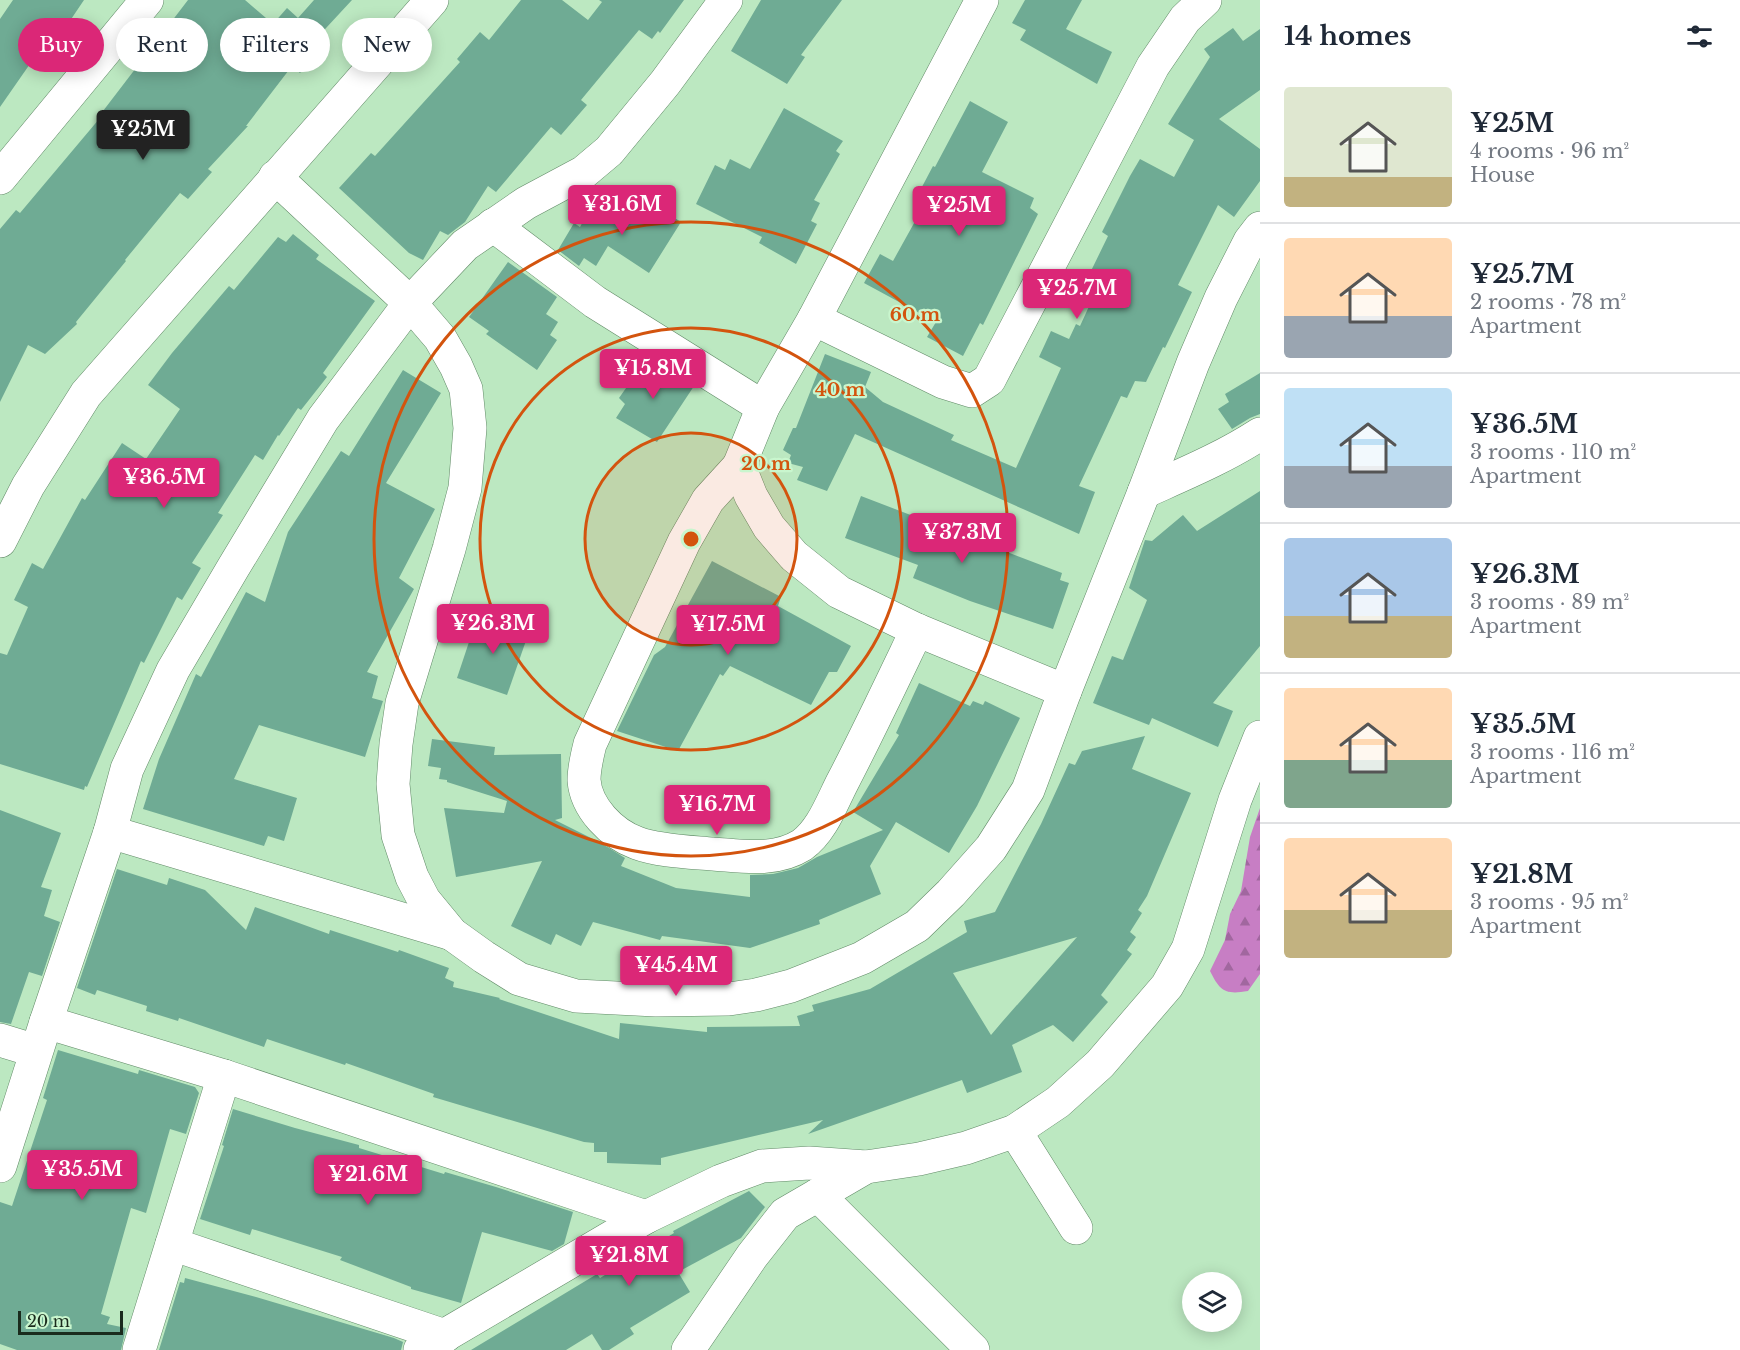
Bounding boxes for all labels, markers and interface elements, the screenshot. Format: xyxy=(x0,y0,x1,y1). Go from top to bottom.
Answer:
chip: Buy xyxy=(18,18,104,72)
chip: Rent xyxy=(116,18,208,72)
chip: Filters xyxy=(220,18,330,72)
chip: New xyxy=(342,18,432,72)
text: 14 homes xyxy=(1284,20,1411,52)
icon: filters xyxy=(1683,20,1716,53)
text: ¥25M xyxy=(1470,107,1554,139)
pin: ¥25M xyxy=(107,110,179,161)
icon: home xyxy=(1332,111,1404,183)
text: ¥25M xyxy=(111,117,175,141)
text: 4 rooms · 96 m² xyxy=(1470,139,1629,163)
text: House xyxy=(1470,163,1535,187)
pin: ¥31.6M xyxy=(573,185,671,236)
pin: ¥25M xyxy=(923,186,995,237)
text: ¥31.6M xyxy=(582,192,662,216)
text: ¥25M xyxy=(927,193,991,217)
text: ¥25.7M xyxy=(1470,258,1574,290)
icon: home xyxy=(1332,262,1404,334)
pin: ¥25.7M xyxy=(1028,269,1126,320)
text: ¥25.7M xyxy=(1037,276,1117,300)
text: 2 rooms · 78 m² xyxy=(1470,290,1626,314)
text: 60 m xyxy=(890,304,940,326)
text: Apartment xyxy=(1470,314,1581,338)
pin: ¥15.8M xyxy=(604,349,702,400)
text: ¥15.8M xyxy=(614,356,692,380)
text: 40 m xyxy=(815,379,865,401)
text: ¥36.5M xyxy=(1470,408,1578,440)
icon: home xyxy=(1332,412,1404,484)
text: 3 rooms · 110 m² xyxy=(1470,440,1636,464)
text: 20 m xyxy=(741,453,791,475)
pin: ¥36.5M xyxy=(115,458,213,509)
text: Apartment xyxy=(1470,464,1581,488)
text: ¥36.5M xyxy=(122,465,206,489)
pin: ¥37.3M xyxy=(913,513,1011,564)
text: ¥37.3M xyxy=(922,520,1002,544)
centre of rings xyxy=(681,529,701,549)
text: ¥26.3M xyxy=(1470,558,1580,590)
icon: home xyxy=(1332,562,1404,634)
text: 3 rooms · 89 m² xyxy=(1470,590,1629,614)
pin: ¥26.3M xyxy=(444,604,542,655)
pin: ¥17.5M xyxy=(679,605,777,656)
text: ¥26.3M xyxy=(451,611,535,635)
text: ¥17.5M xyxy=(691,612,765,636)
text: Apartment xyxy=(1470,614,1581,638)
text: ¥35.5M xyxy=(1470,708,1576,740)
icon: home xyxy=(1332,712,1404,784)
text: 3 rooms · 116 m² xyxy=(1470,740,1635,764)
text: Apartment xyxy=(1470,764,1581,788)
pin: ¥16.7M xyxy=(668,785,766,836)
text: ¥16.7M xyxy=(678,792,756,816)
text: ¥21.8M xyxy=(1470,858,1573,890)
icon: home xyxy=(1332,862,1404,934)
text: 3 rooms · 95 m² xyxy=(1470,890,1628,914)
text: Apartment xyxy=(1470,914,1581,938)
pin: ¥45.4M xyxy=(627,946,725,997)
text: ¥45.4M xyxy=(634,953,718,977)
pin: ¥35.5M xyxy=(33,1150,131,1201)
pin: ¥21.6M xyxy=(319,1155,417,1206)
text: ¥35.5M xyxy=(41,1157,123,1181)
text: ¥21.6M xyxy=(328,1162,408,1186)
pin: ¥21.8M xyxy=(580,1236,678,1287)
text: ¥21.8M xyxy=(589,1243,669,1267)
map controls xyxy=(1182,1272,1242,1332)
button: layers xyxy=(1182,1272,1242,1332)
scale bar xyxy=(18,1308,123,1336)
text: 20 m xyxy=(27,1311,70,1331)

